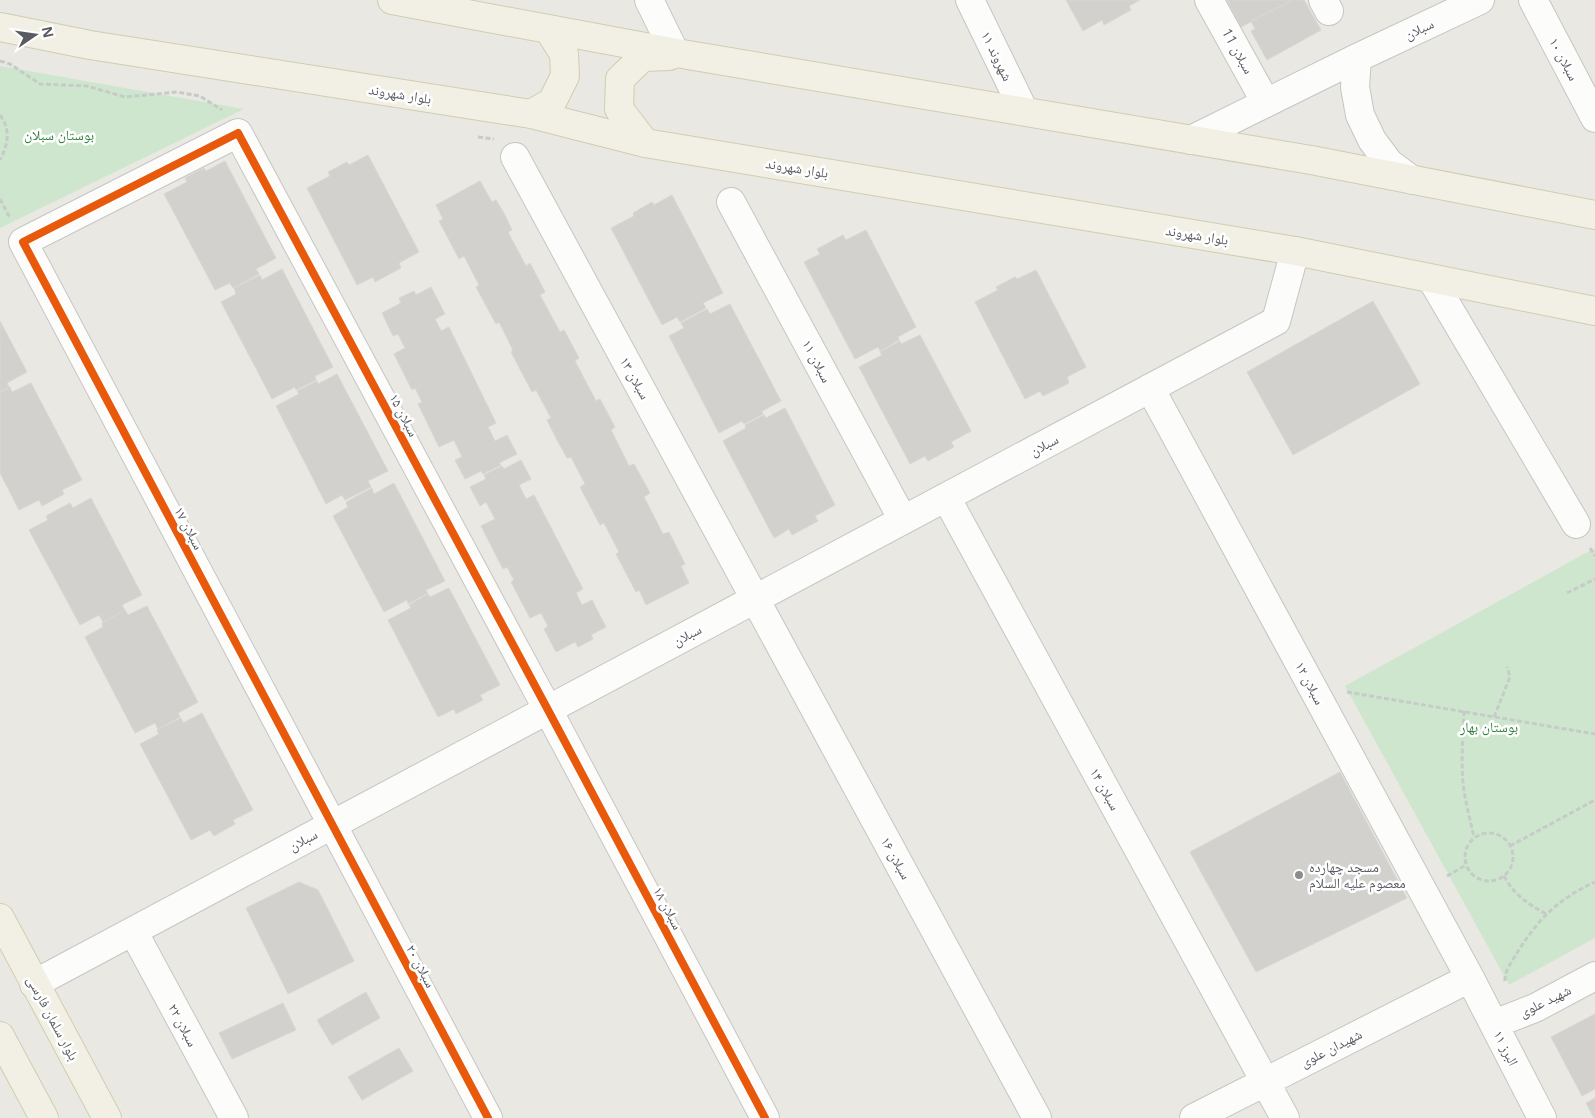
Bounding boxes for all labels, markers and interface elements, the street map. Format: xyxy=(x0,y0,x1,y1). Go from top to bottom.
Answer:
north arrow xyxy=(10,10,60,60)
street label: سبلان xyxy=(1401,14,1436,44)
text: N xyxy=(38,24,59,40)
street label: سبلان 11 xyxy=(1218,24,1259,77)
street label: شهروند ۱۱ xyxy=(977,28,1018,84)
street label: سبلان ۱۰ xyxy=(1545,34,1584,84)
street label: بلوار شهروند xyxy=(367,79,433,108)
park label: بوستان سبلان xyxy=(24,125,94,144)
street label: بلوار شهروند xyxy=(764,153,830,182)
street label: بلوار شهروند xyxy=(1164,220,1230,249)
street label: سبلان ۱۱ xyxy=(798,336,837,386)
street label: سبلان ۱۳ xyxy=(616,353,655,403)
street label: سبلان ۱۵ xyxy=(385,390,424,440)
street label: سبلان xyxy=(1026,429,1061,460)
street label: سبلان ۱۷ xyxy=(170,503,209,553)
street label: سبلان xyxy=(669,619,704,650)
street label: سبلان ۱۲ xyxy=(1291,658,1330,708)
park label: بوستان بهار xyxy=(1459,717,1518,736)
street label: سبلان ۱۴ xyxy=(1086,764,1125,814)
street label: سبلان xyxy=(285,824,320,855)
street label: سبلان ۱۶ xyxy=(877,833,916,883)
place label: مسجد چهارده معصوم علیه السلام xyxy=(1309,857,1406,893)
marker: مسجد چهارده معصوم علیه السلام xyxy=(1293,869,1305,881)
street label: سبلان ۱۸ xyxy=(649,883,688,933)
street label: سبلان ۲۰ xyxy=(402,941,441,991)
street label: بلوار سلمان فارسی xyxy=(23,972,84,1064)
street label: شهید علوی xyxy=(1516,980,1574,1021)
street label: سبلان ۲۲ xyxy=(164,1000,203,1050)
street label: شهیدان علوی xyxy=(1297,1024,1365,1071)
street label: البرز ۱۱ xyxy=(1489,1027,1523,1069)

